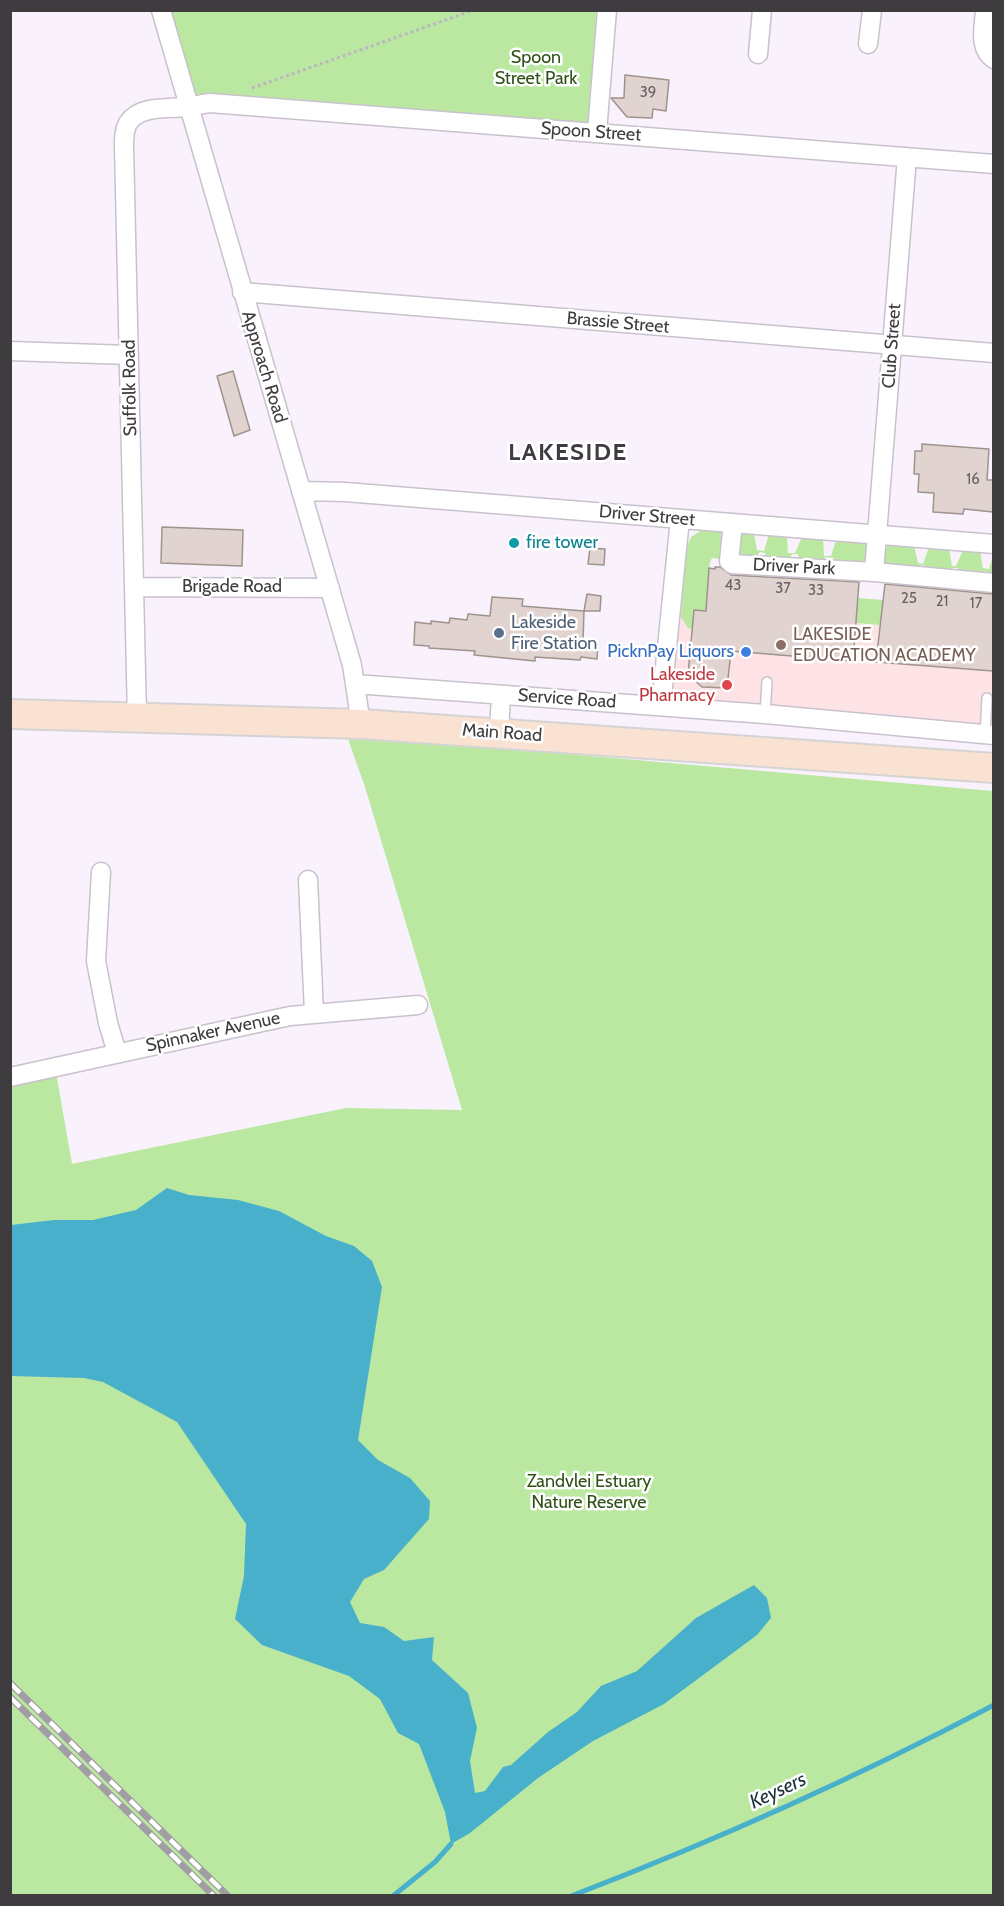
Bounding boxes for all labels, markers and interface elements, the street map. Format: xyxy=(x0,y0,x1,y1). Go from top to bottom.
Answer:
park label: Spoon Street Park xyxy=(495,47,577,90)
house number: 39 xyxy=(640,84,656,102)
street label: Spoon Street xyxy=(540,118,642,146)
street label: Club Street xyxy=(878,303,906,389)
street label: Approach Road xyxy=(237,308,291,426)
street label: Brassie Street xyxy=(566,308,670,338)
street label: Suffolk Road xyxy=(118,339,142,437)
district label: LAKESIDE xyxy=(508,439,628,467)
house number: 16 xyxy=(966,471,980,489)
street label: Driver Street xyxy=(598,501,696,531)
place label: fire tower xyxy=(526,532,598,554)
marker: fire tower xyxy=(507,536,521,550)
street label: Driver Park xyxy=(752,554,836,580)
street label: Brigade Road xyxy=(182,576,282,598)
house number: 43 xyxy=(725,577,741,595)
house number: 37 xyxy=(775,580,791,598)
house number: 33 xyxy=(808,582,824,600)
house number: 25 xyxy=(901,590,917,608)
house number: 21 xyxy=(936,593,948,611)
house number: 17 xyxy=(970,595,982,613)
place label: Lakeside Fire Station xyxy=(511,612,597,654)
place label: LAKESIDE EDUCATION ACADEMY xyxy=(793,624,976,666)
marker: Lakeside Fire Station xyxy=(492,626,506,640)
marker: LAKESIDE EDUCATION ACADEMY xyxy=(774,638,788,652)
place label: PicknPay Liquors xyxy=(607,641,734,663)
marker: PicknPay Liquors xyxy=(739,645,753,659)
place label: Lakeside Pharmacy xyxy=(639,664,715,706)
marker: Lakeside Pharmacy xyxy=(720,678,734,692)
street label: Service Road xyxy=(517,685,617,713)
street label: Main Road xyxy=(461,719,543,747)
street label: Spinnaker Avenue xyxy=(144,1007,282,1057)
park label: Zandvlei Estuary Nature Reserve xyxy=(527,1471,651,1514)
water label: Keysers xyxy=(746,1768,810,1814)

